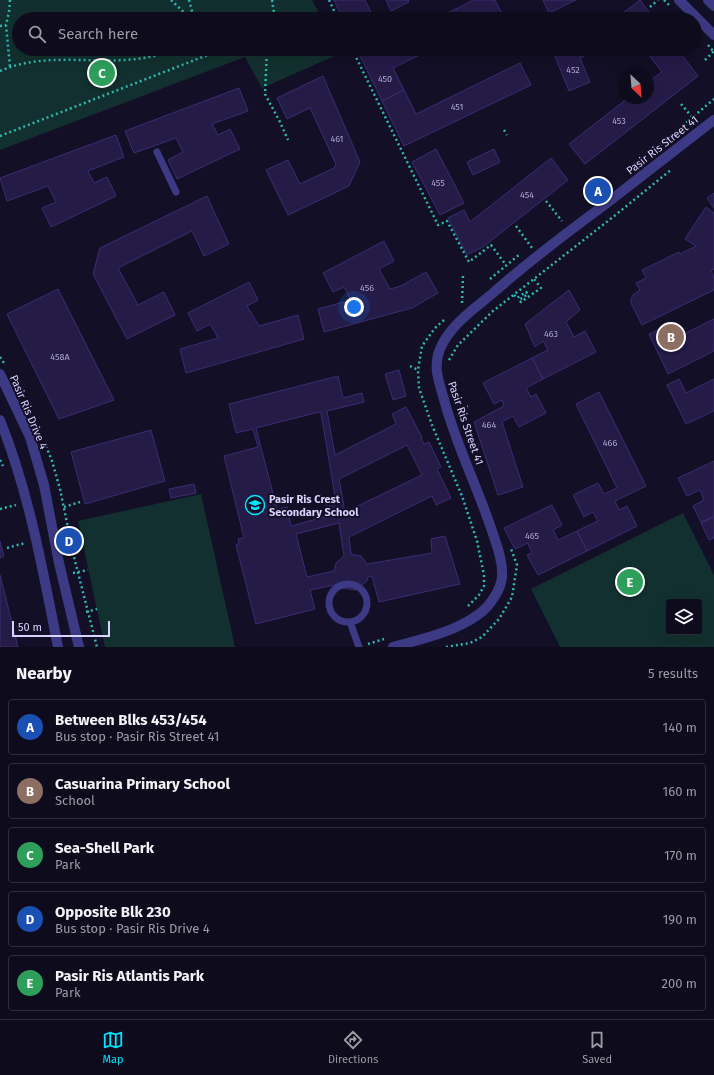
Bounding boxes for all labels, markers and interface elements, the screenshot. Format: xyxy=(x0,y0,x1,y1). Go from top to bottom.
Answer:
search box xyxy=(12,12,702,56)
icon: search xyxy=(26,23,48,45)
text: Search here xyxy=(58,25,138,43)
pin: C xyxy=(89,58,115,88)
house number: 452 xyxy=(566,65,580,75)
north arrow xyxy=(618,68,654,104)
house number: 450 xyxy=(378,74,392,84)
house number: 451 xyxy=(451,102,463,112)
street label: Pasir Ris Street 41 xyxy=(624,113,701,177)
house number: 453 xyxy=(612,116,626,126)
house number: 461 xyxy=(330,134,344,144)
pin: A xyxy=(585,176,611,206)
house number: 455 xyxy=(431,178,445,188)
house number: 454 xyxy=(520,190,534,200)
house number: 456 xyxy=(360,283,374,293)
your location xyxy=(344,297,364,317)
pin: B xyxy=(658,322,684,352)
house number: 463 xyxy=(544,329,558,339)
house number: 458A xyxy=(50,352,71,362)
street label: Pasir Ris Drive 4 xyxy=(7,373,50,451)
street label: Pasir Ris Street 41 xyxy=(445,380,486,467)
house number: 464 xyxy=(482,420,496,430)
house number: 466 xyxy=(603,438,617,448)
place label: Pasir Ris Crest Secondary School xyxy=(269,493,359,519)
school or university icon: Pasir Ris Crest Secondary School xyxy=(244,494,266,516)
pin: D xyxy=(56,526,82,556)
house number: 465 xyxy=(525,531,540,541)
pin: E xyxy=(617,567,643,597)
map controls xyxy=(666,599,702,635)
button: layers xyxy=(666,599,702,635)
scale bar xyxy=(12,619,110,638)
text: 50 m xyxy=(18,621,42,634)
text: Nearby xyxy=(16,663,71,684)
text: 5 results xyxy=(648,666,698,681)
text: Between Blks 453/454 xyxy=(55,711,207,729)
text: A xyxy=(26,720,34,735)
text: 140 m xyxy=(663,720,697,735)
text: Bus stop · Pasir Ris Street 41 xyxy=(55,729,219,744)
text: Casuarina Primary School xyxy=(55,775,230,793)
text: B xyxy=(26,784,34,799)
text: 160 m xyxy=(663,784,697,799)
text: School xyxy=(55,793,95,808)
text: Sea-Shell Park xyxy=(55,839,154,857)
text: C xyxy=(26,848,34,863)
text: 170 m xyxy=(664,848,697,863)
text: Park xyxy=(55,857,81,872)
text: Opposite Blk 230 xyxy=(55,903,171,921)
text: D xyxy=(26,912,34,927)
text: 190 m xyxy=(663,912,697,927)
text: Bus stop · Pasir Ris Drive 4 xyxy=(55,921,210,936)
text: Pasir Ris Atlantis Park xyxy=(55,967,204,985)
text: E xyxy=(27,976,33,991)
text: 200 m xyxy=(661,976,697,991)
text: Park xyxy=(55,985,81,1000)
tab: Map xyxy=(102,1029,124,1066)
tab: Directions xyxy=(328,1029,378,1066)
tab: Saved xyxy=(582,1029,612,1066)

